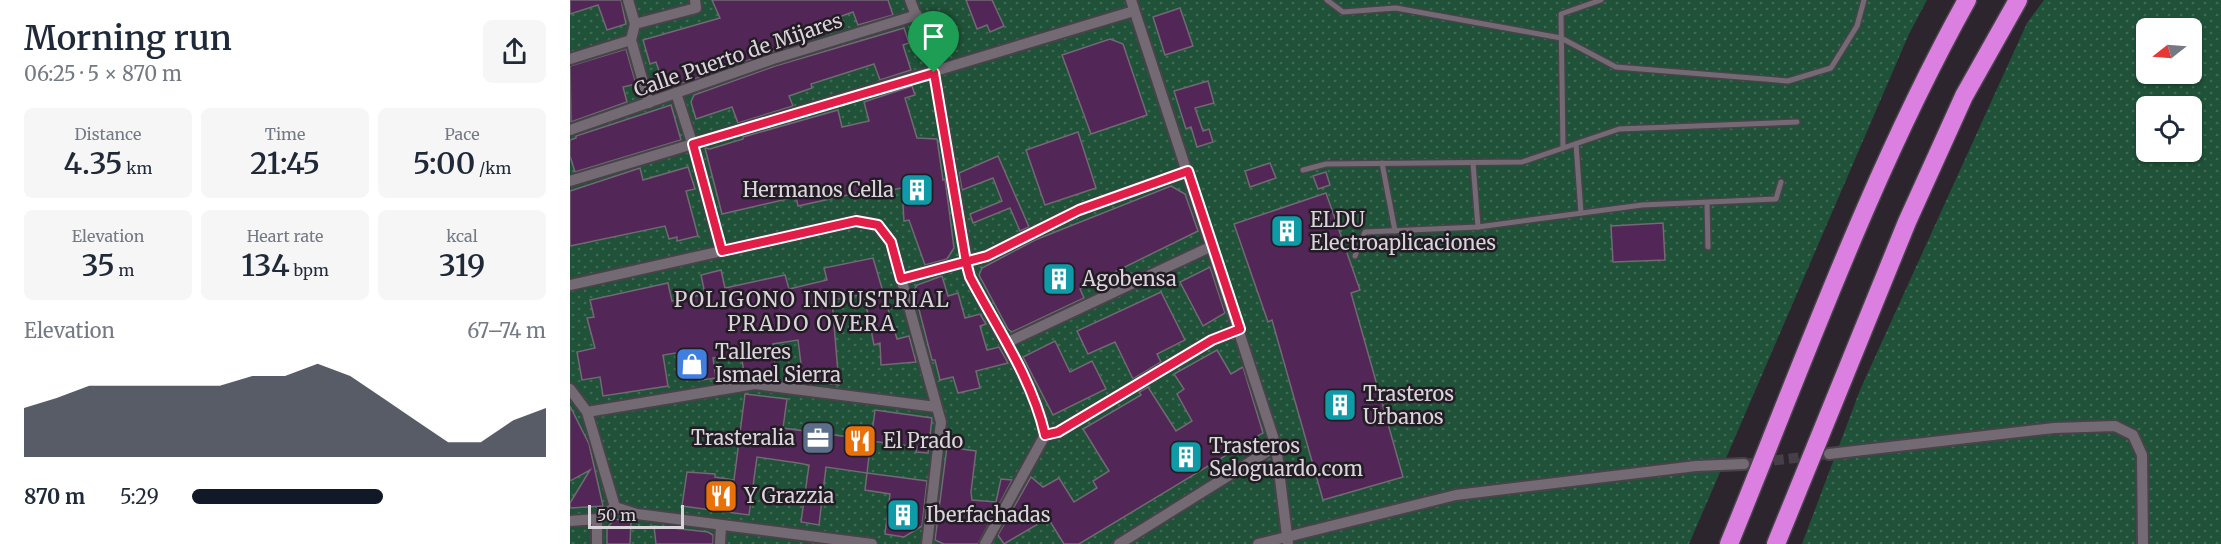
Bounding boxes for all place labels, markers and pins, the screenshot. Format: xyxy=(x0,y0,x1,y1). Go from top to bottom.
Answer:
pin xyxy=(908,11,959,73)
building icon: Hermanos Cella xyxy=(899,172,935,208)
place label: Hermanos Cella xyxy=(742,177,894,202)
place label: ELDU Electroaplicaciones xyxy=(1310,207,1496,255)
building icon: ELDU Electroaplicaciones xyxy=(1269,213,1305,249)
building icon: Agobensa xyxy=(1041,261,1077,297)
place label: Agobensa xyxy=(1081,266,1177,291)
place label: Talleres Ismael Sierra xyxy=(715,339,841,387)
shop icon: Talleres Ismael Sierra xyxy=(674,346,710,382)
place label: Trasteros Urbanos xyxy=(1363,381,1454,429)
building icon: Trasteros Urbanos xyxy=(1322,387,1358,423)
office icon: Trasteralia xyxy=(800,420,836,456)
restaurant icon: El Prado xyxy=(842,423,878,459)
place label: Trasteralia xyxy=(691,425,795,450)
place label: El Prado xyxy=(883,428,963,453)
place label: Trasteros Seloguardo.com xyxy=(1209,433,1363,481)
building icon: Trasteros Seloguardo.com xyxy=(1168,439,1204,475)
restaurant icon: Y Grazzia xyxy=(703,478,739,514)
place label: Y Grazzia xyxy=(743,483,835,508)
building icon: Iberfachadas xyxy=(885,497,921,533)
place label: Iberfachadas xyxy=(926,502,1051,527)

